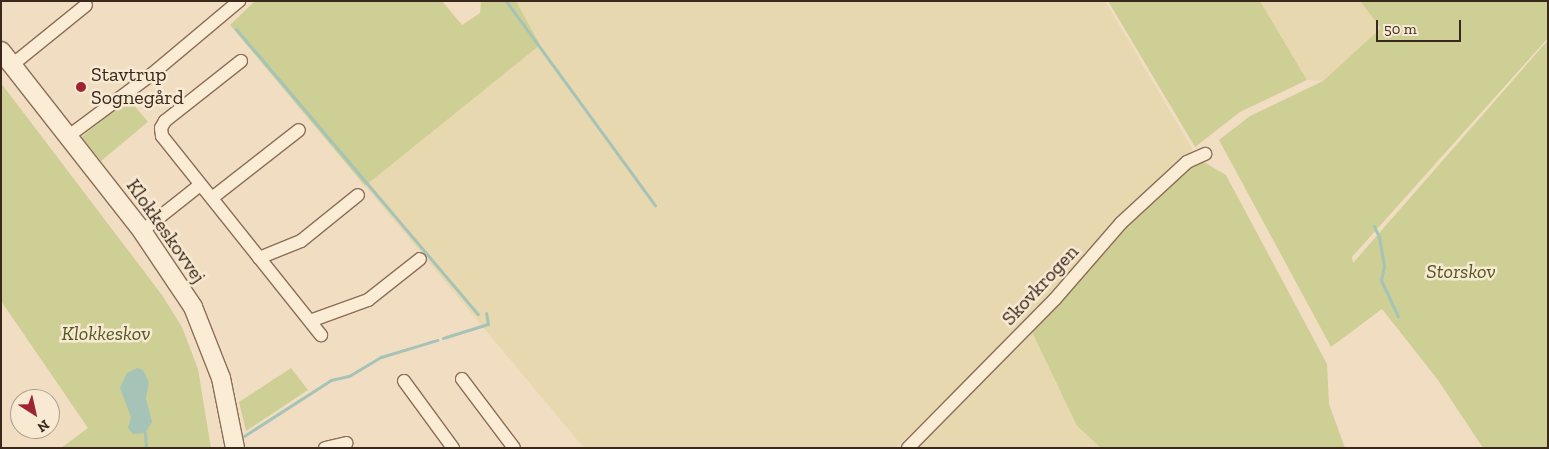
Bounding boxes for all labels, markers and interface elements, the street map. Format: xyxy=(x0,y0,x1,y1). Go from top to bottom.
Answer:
scale bar xyxy=(1379,10,1464,42)
text: 50 m xyxy=(1384,20,1417,38)
place label: Stavtrup Sognegård xyxy=(91,63,184,110)
marker: Stavtrup Sognegård xyxy=(75,81,87,93)
street label: Klokkeskovvej xyxy=(121,174,211,288)
street label: Skovkrogen xyxy=(997,240,1083,330)
park label: Storskov xyxy=(1426,259,1496,283)
park label: Klokkeskov xyxy=(62,321,150,345)
north arrow xyxy=(10,389,60,439)
text: N xyxy=(34,416,53,436)

